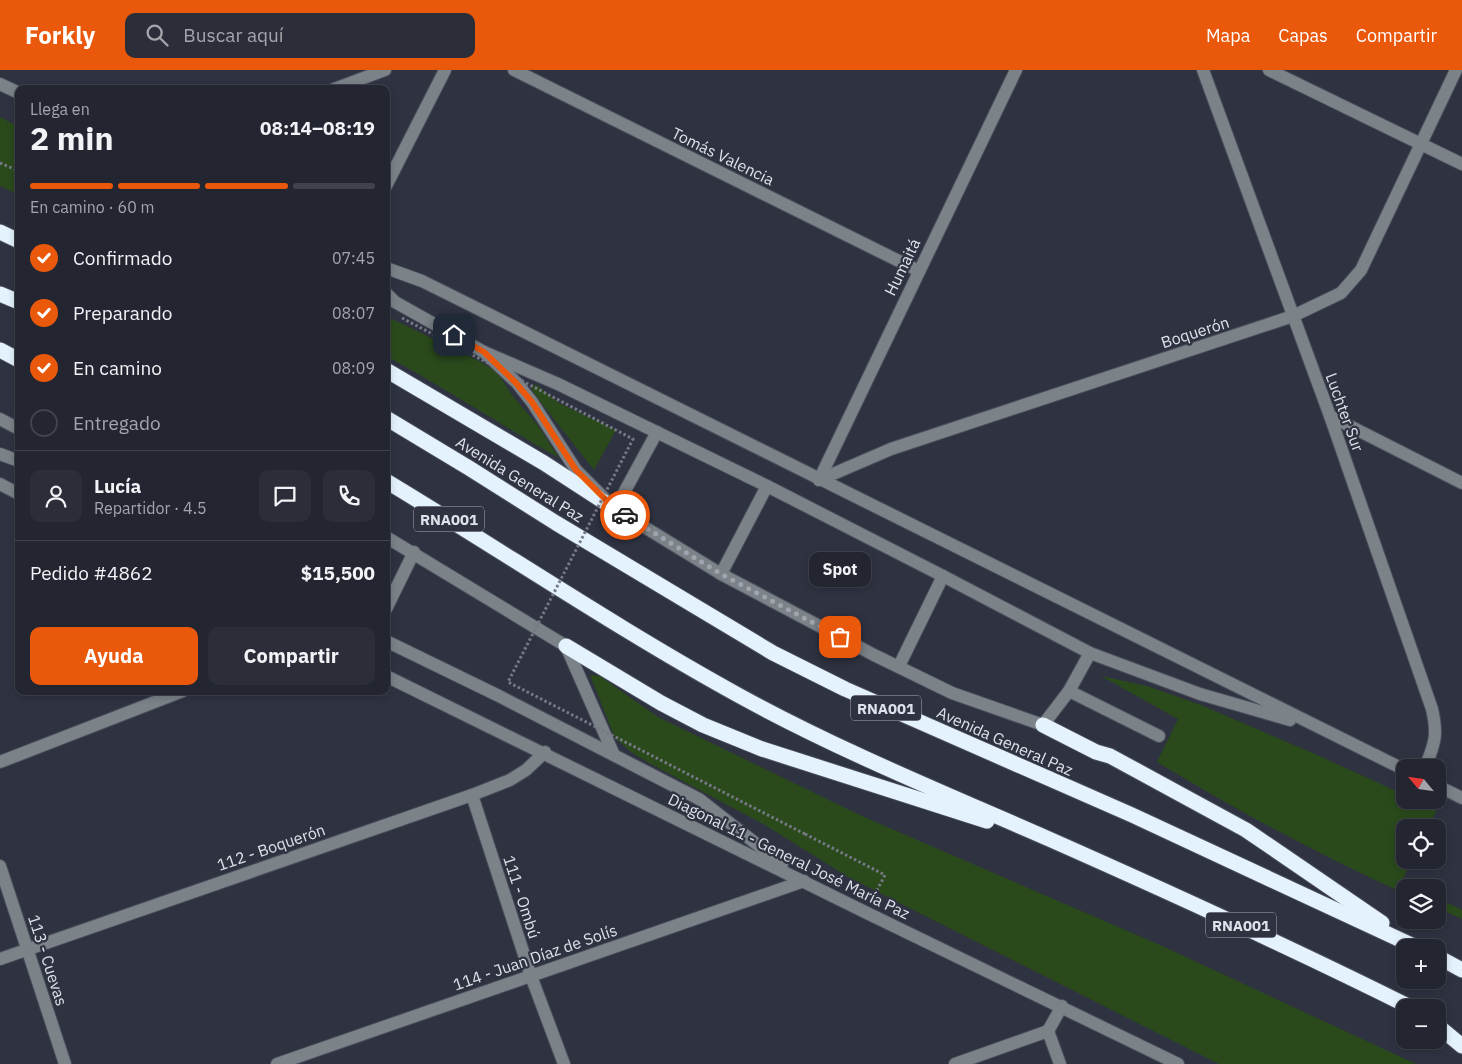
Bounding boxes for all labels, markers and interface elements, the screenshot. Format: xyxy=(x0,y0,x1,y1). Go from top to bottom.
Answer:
search box xyxy=(125,13,475,58)
text: Forkly xyxy=(25,19,95,51)
icon: search xyxy=(143,21,171,49)
text: Buscar aquí xyxy=(183,23,284,47)
text: Mapa xyxy=(1206,24,1250,47)
text: Capas xyxy=(1278,24,1328,47)
text: Compartir xyxy=(1356,24,1437,47)
text: Llega en xyxy=(30,99,90,119)
text: 08:14–08:19 xyxy=(260,116,375,140)
text: 2 min xyxy=(30,117,114,159)
street label: Tomás Valencia xyxy=(668,123,778,190)
text: En camino · 60 m xyxy=(30,197,155,217)
street label: Humaitá xyxy=(880,235,925,299)
icon: check xyxy=(30,244,58,272)
text: Confirmado xyxy=(73,246,172,270)
text: 07:45 xyxy=(332,248,375,268)
icon: check xyxy=(30,299,58,327)
text: Preparando xyxy=(73,301,172,325)
text: 08:07 xyxy=(332,303,375,323)
street label: Boquerón xyxy=(1158,312,1232,352)
pin xyxy=(433,314,475,356)
icon: home xyxy=(440,321,468,349)
icon: check xyxy=(30,354,58,382)
text: En camino xyxy=(73,356,162,380)
text: 08:09 xyxy=(332,358,375,378)
street label: Luchter Sur xyxy=(1322,370,1369,454)
text: Entregado xyxy=(73,411,161,435)
street label: Avenida General Paz xyxy=(452,432,588,526)
button: person xyxy=(30,470,82,522)
button: chat xyxy=(259,470,311,522)
button: phone xyxy=(323,470,375,522)
text: Lucía xyxy=(94,474,141,498)
courier xyxy=(600,490,650,540)
text: Repartidor · 4.5 xyxy=(94,498,207,518)
icon: car xyxy=(611,501,639,529)
road number: RNA001 xyxy=(414,506,484,532)
callout: Spot xyxy=(809,552,871,587)
text: Spot xyxy=(823,559,857,579)
text: Pedido #4862 xyxy=(30,561,153,585)
text: $15,500 xyxy=(301,561,375,585)
pin xyxy=(819,616,861,658)
icon: bag xyxy=(826,623,854,651)
button: Ayuda xyxy=(30,627,198,685)
button: Compartir xyxy=(208,627,375,685)
road number: RNA001 xyxy=(851,696,921,720)
street label: Avenida General Paz xyxy=(934,702,1076,780)
north arrow xyxy=(1396,759,1446,809)
map controls xyxy=(1396,759,1446,1049)
street label: Diagonal 11 - General José María Paz xyxy=(665,789,913,923)
street label: 112 - Boquerón xyxy=(214,819,328,875)
button: locate xyxy=(1396,819,1446,869)
street label: 111 - Ombú xyxy=(499,853,545,941)
button: layers xyxy=(1396,879,1446,929)
street label: 113 - Cuevas xyxy=(24,912,72,1008)
road number: RNA001 xyxy=(1206,912,1276,938)
street label: 114 - Juan Díaz de Solís xyxy=(450,920,620,994)
button: + xyxy=(1396,939,1446,989)
button: − xyxy=(1396,999,1446,1049)

